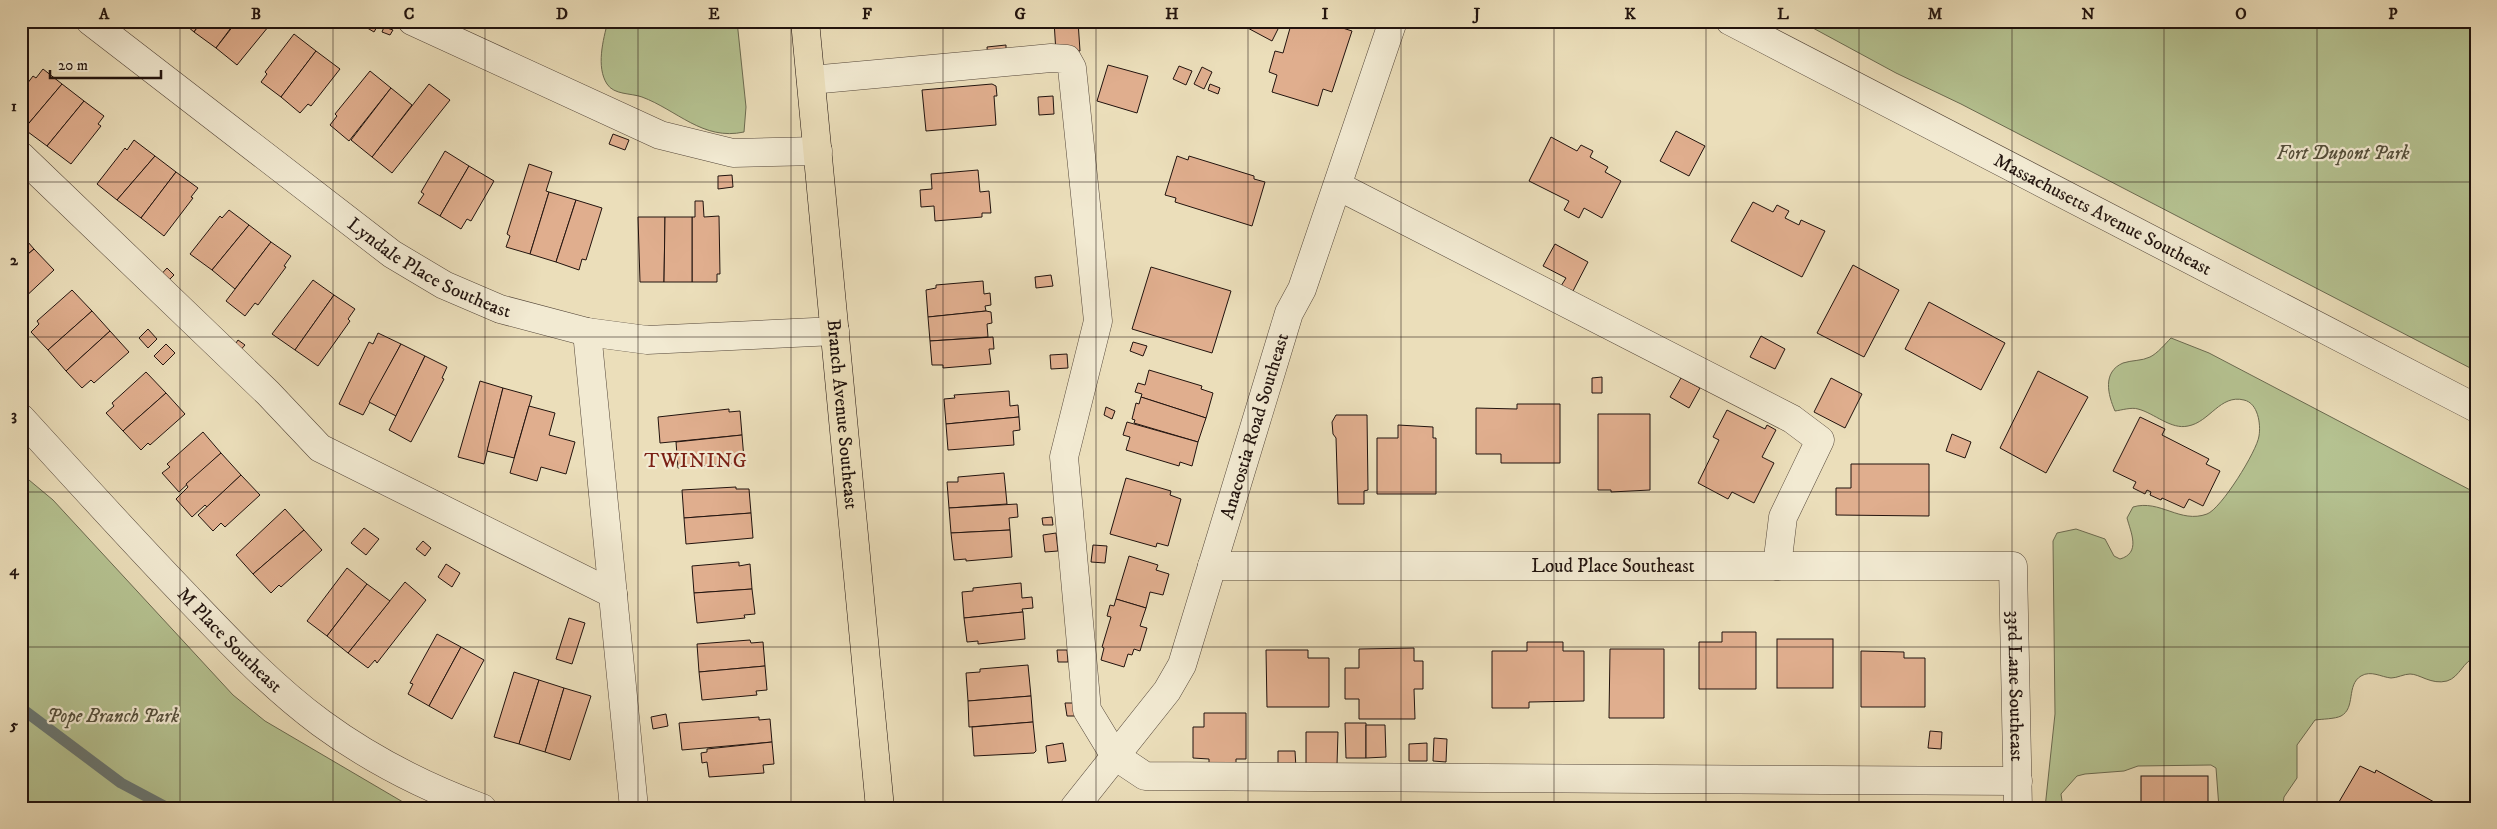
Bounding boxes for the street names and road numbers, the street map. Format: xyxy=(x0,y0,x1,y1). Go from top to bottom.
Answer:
street label: Massachusetts Avenue Southeast xyxy=(1990,148,2216,280)
street label: Lyndale Place Southeast xyxy=(343,212,513,323)
street label: Branch Avenue Southeast xyxy=(822,318,863,510)
street label: Anacostia Road Southeast xyxy=(1215,330,1294,522)
street label: Loud Place Southeast xyxy=(1531,555,1695,578)
street label: M Place Southeast xyxy=(173,583,287,698)
street label: 33rd Lane Southeast xyxy=(2002,610,2029,762)

